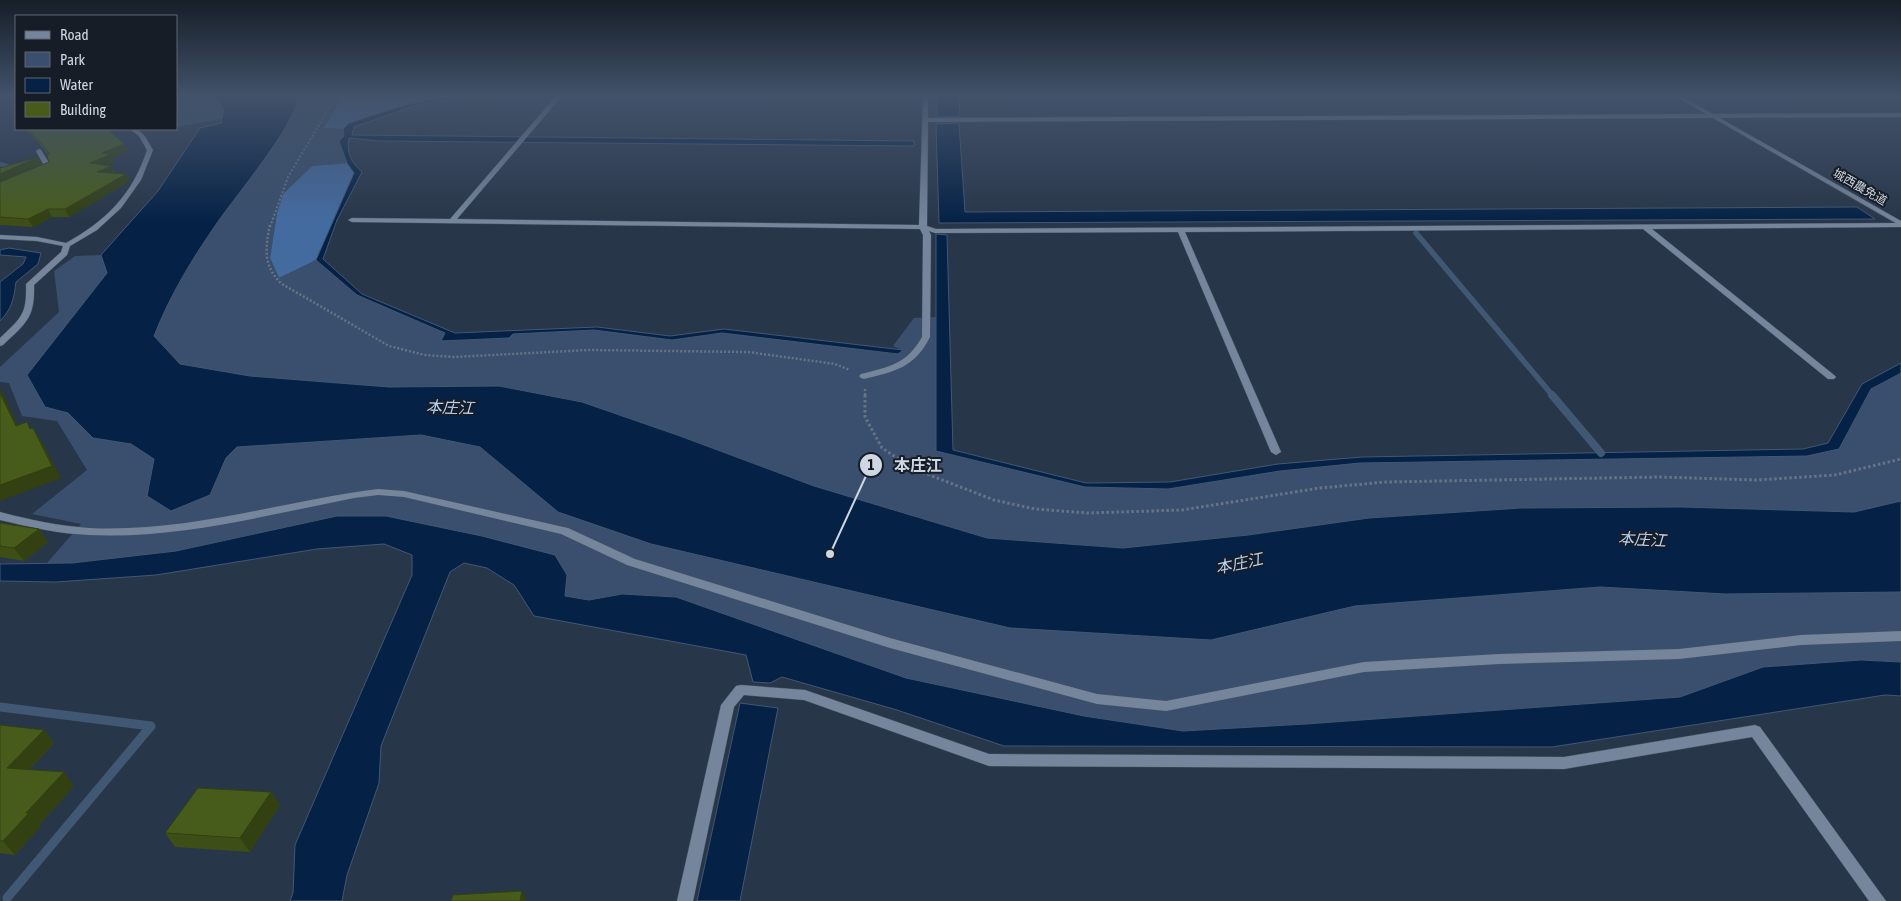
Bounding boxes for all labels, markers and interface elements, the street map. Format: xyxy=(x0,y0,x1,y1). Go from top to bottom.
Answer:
legend xyxy=(15,15,178,130)
text: Road xyxy=(60,26,89,43)
text: Park xyxy=(60,51,85,68)
text: Water xyxy=(60,76,93,93)
text: Building xyxy=(60,101,106,118)
street label: 城西農免道 xyxy=(1831,166,1889,208)
water label: 本庄江 xyxy=(426,397,476,417)
callout: 本庄江 xyxy=(859,449,952,480)
text: 1 xyxy=(867,456,875,473)
text: 本庄江 xyxy=(894,456,942,474)
water label: 本庄江 xyxy=(1618,529,1668,549)
water label: 本庄江 xyxy=(1214,549,1266,577)

